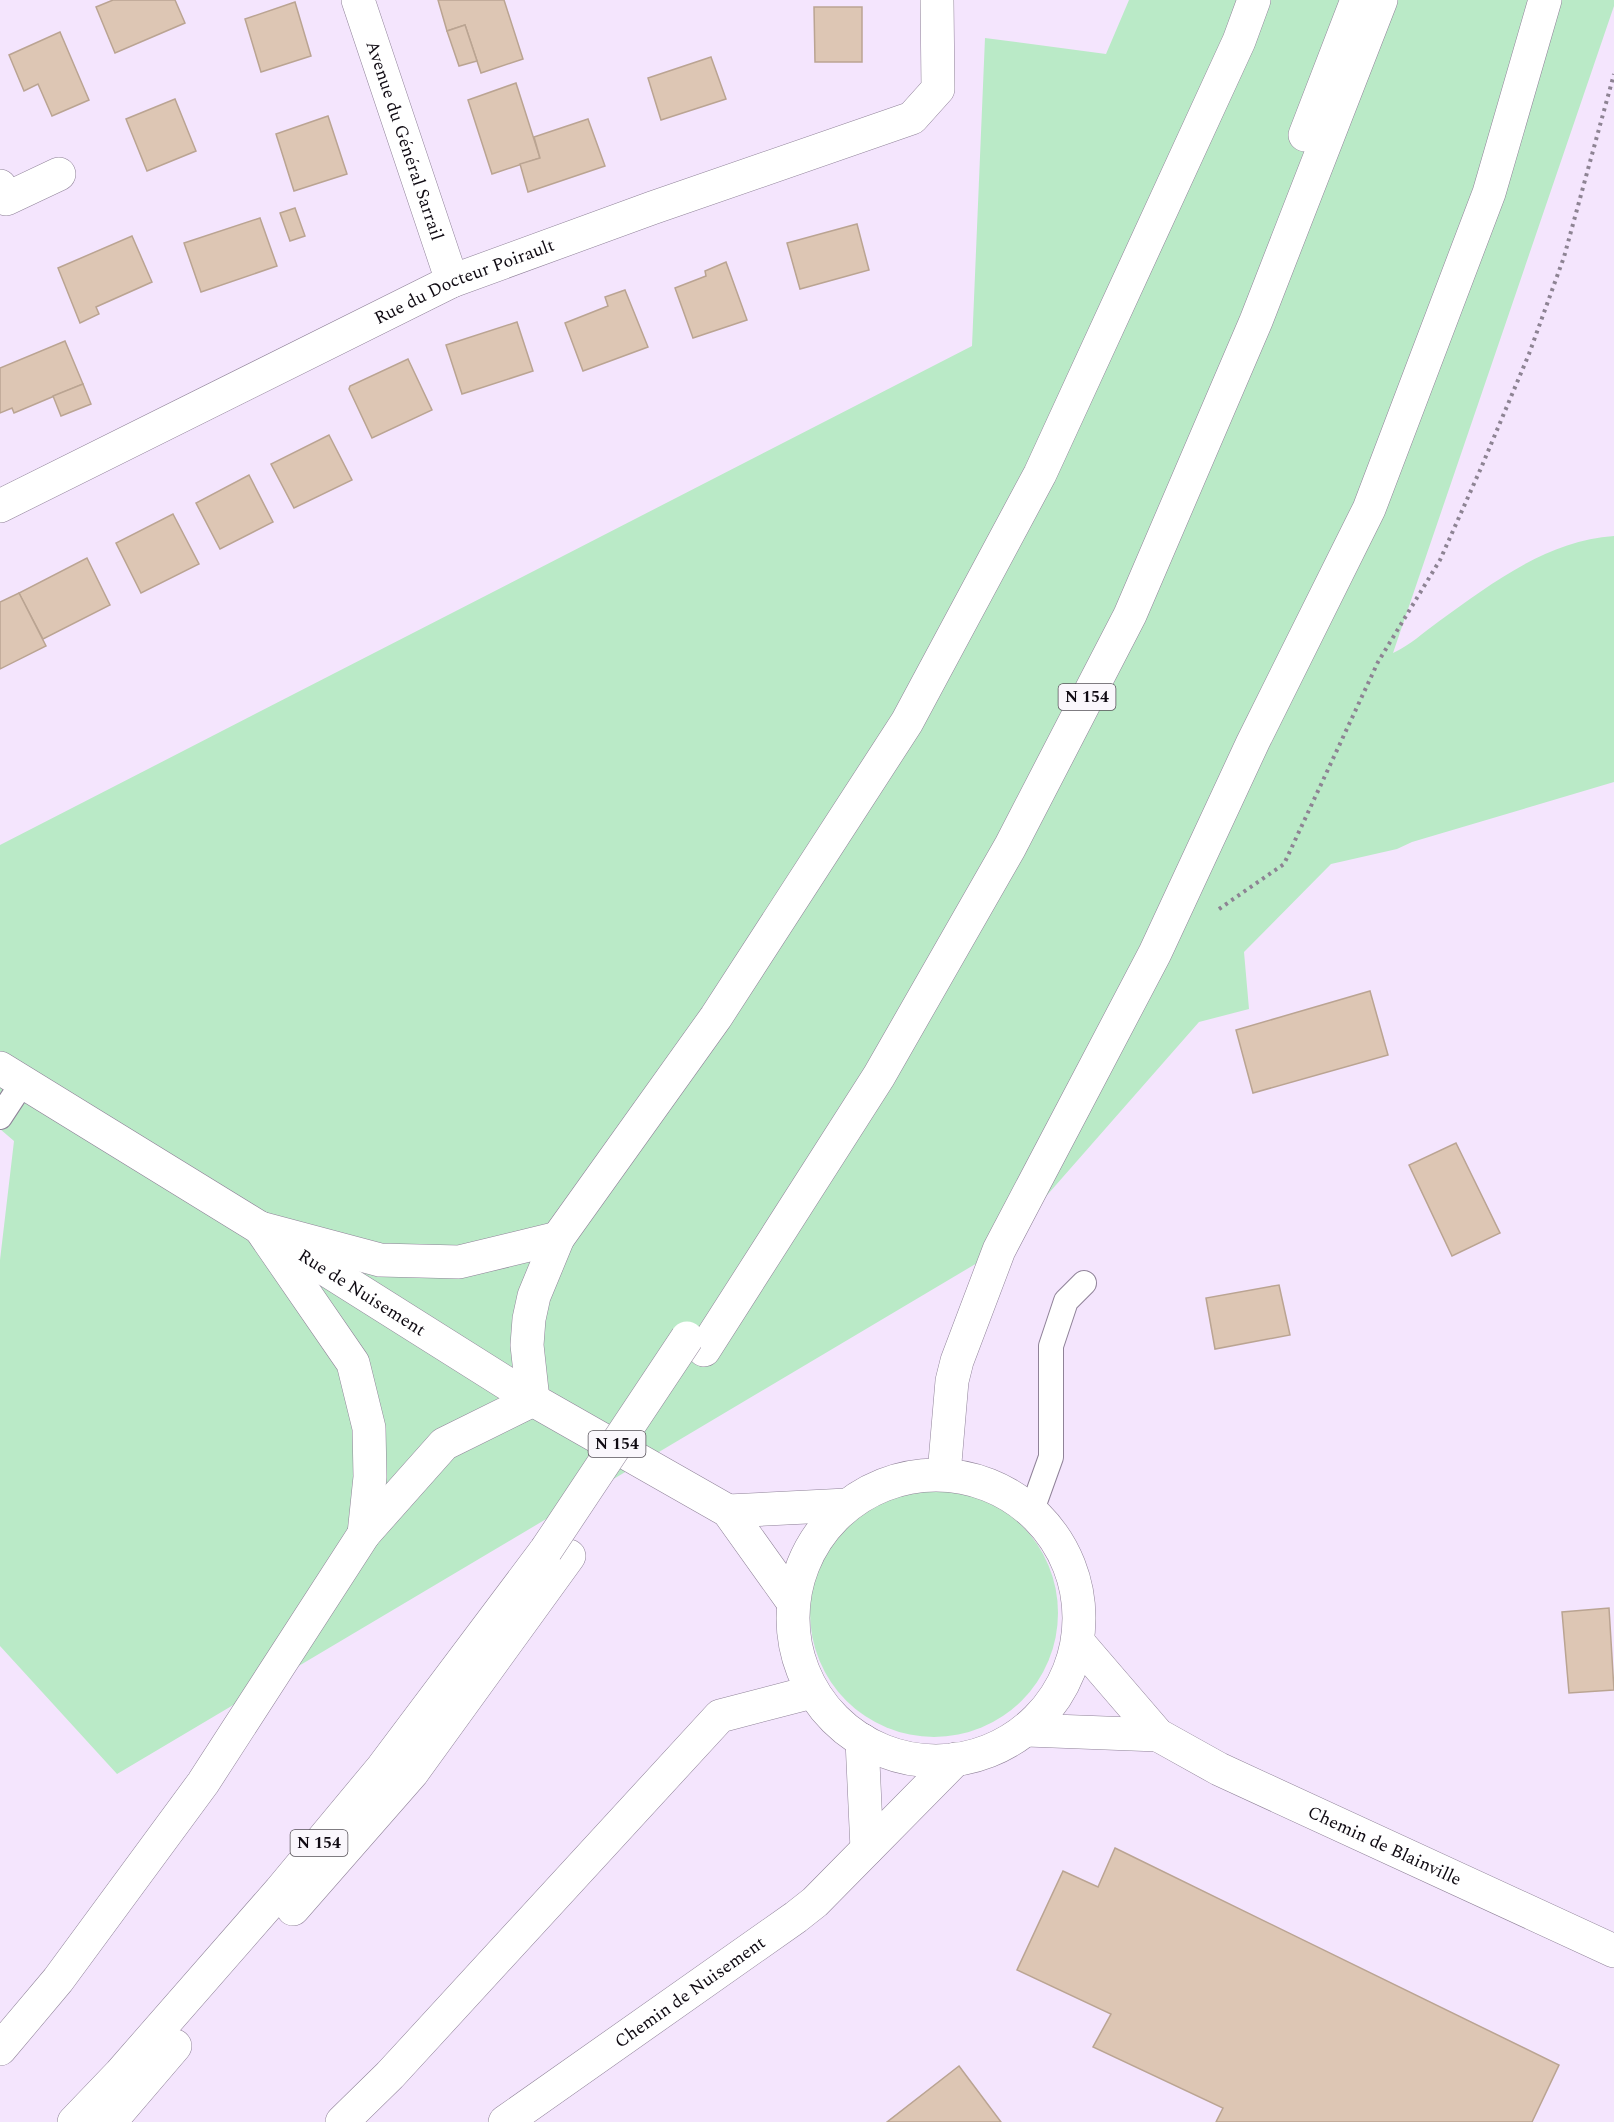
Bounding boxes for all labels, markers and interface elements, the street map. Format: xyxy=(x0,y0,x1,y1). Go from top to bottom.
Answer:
street label: Avenue du Général Sarrail xyxy=(359,37,451,244)
street label: Rue du Docteur Poirault xyxy=(369,231,558,331)
road number: N 154 xyxy=(1058,684,1116,710)
street label: Rue de Nuisement xyxy=(293,1242,431,1343)
road number: N 154 xyxy=(588,1431,646,1457)
street label: Chemin de Blainville xyxy=(1303,1798,1466,1893)
road number: N 154 xyxy=(290,1830,348,1856)
street label: Chemin de Nuisement xyxy=(609,1929,771,2055)

